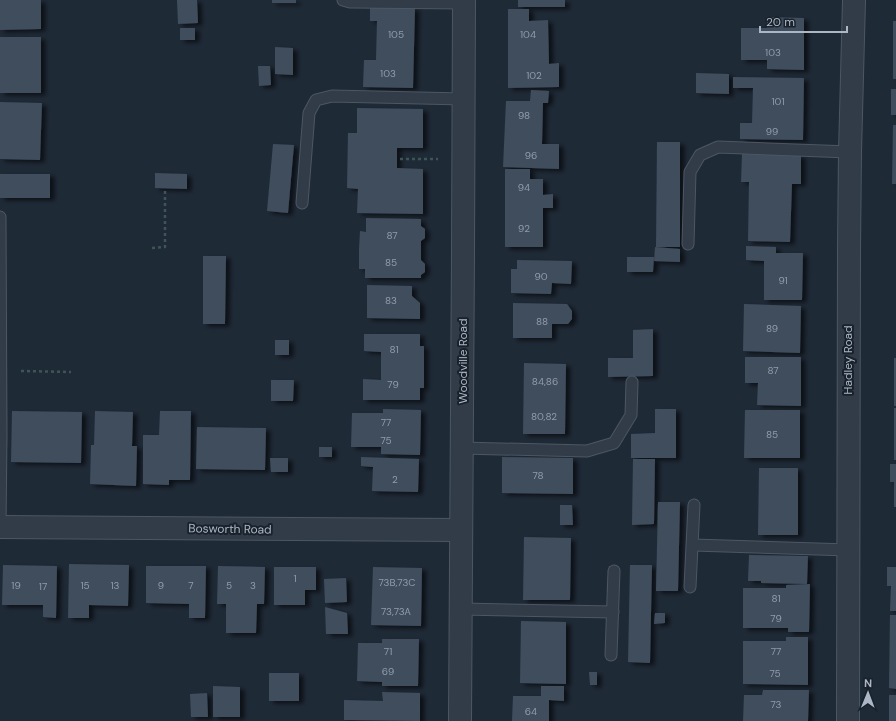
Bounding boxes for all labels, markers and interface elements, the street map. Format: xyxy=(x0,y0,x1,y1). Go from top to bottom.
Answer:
scale bar xyxy=(760,8,847,34)
text: 20 m xyxy=(766,14,795,30)
house number: 105 xyxy=(388,28,404,41)
house number: 104 xyxy=(520,28,536,41)
house number: 103 xyxy=(765,46,781,59)
house number: 103 xyxy=(380,67,396,80)
house number: 102 xyxy=(526,69,542,82)
house number: 101 xyxy=(771,95,785,108)
house number: 98 xyxy=(518,109,530,122)
house number: 99 xyxy=(766,125,778,138)
house number: 96 xyxy=(525,149,537,162)
house number: 94 xyxy=(518,181,530,194)
house number: 92 xyxy=(518,222,530,235)
house number: 87 xyxy=(386,229,398,242)
house number: 85 xyxy=(385,256,397,269)
house number: 90 xyxy=(534,270,548,283)
house number: 91 xyxy=(778,274,788,287)
house number: 83 xyxy=(385,294,397,307)
house number: 88 xyxy=(536,315,548,328)
street label: Woodville Road xyxy=(455,318,471,404)
house number: 89 xyxy=(766,322,778,335)
street label: Hadley Road xyxy=(840,325,856,395)
house number: 81 xyxy=(390,343,399,356)
house number: 87 xyxy=(767,364,779,377)
house number: 84,86 xyxy=(532,375,558,388)
house number: 79 xyxy=(387,378,399,391)
house number: 80,82 xyxy=(531,410,557,423)
house number: 77 xyxy=(381,416,391,429)
house number: 85 xyxy=(766,428,778,441)
house number: 75 xyxy=(380,434,392,447)
house number: 78 xyxy=(532,469,544,482)
house number: 2 xyxy=(392,473,398,486)
street label: Bosworth Road xyxy=(188,520,272,538)
house number: 1 xyxy=(293,572,297,585)
house number: 73B,73C xyxy=(379,576,416,589)
house number: 19 xyxy=(11,579,21,592)
house number: 15 xyxy=(80,579,90,592)
house number: 13 xyxy=(110,579,120,592)
house number: 9 xyxy=(158,579,164,592)
house number: 7 xyxy=(188,579,194,592)
house number: 5 xyxy=(226,579,232,592)
house number: 3 xyxy=(250,579,256,592)
house number: 17 xyxy=(39,580,47,593)
house number: 81 xyxy=(772,592,781,605)
house number: 73,73A xyxy=(381,605,411,618)
house number: 79 xyxy=(770,612,782,625)
house number: 71 xyxy=(384,645,392,658)
house number: 77 xyxy=(771,645,781,658)
house number: 69 xyxy=(382,665,394,678)
house number: 75 xyxy=(769,667,781,680)
north arrow xyxy=(848,673,888,713)
text: N xyxy=(864,676,872,690)
house number: 73 xyxy=(771,698,782,711)
house number: 64 xyxy=(525,705,537,718)

